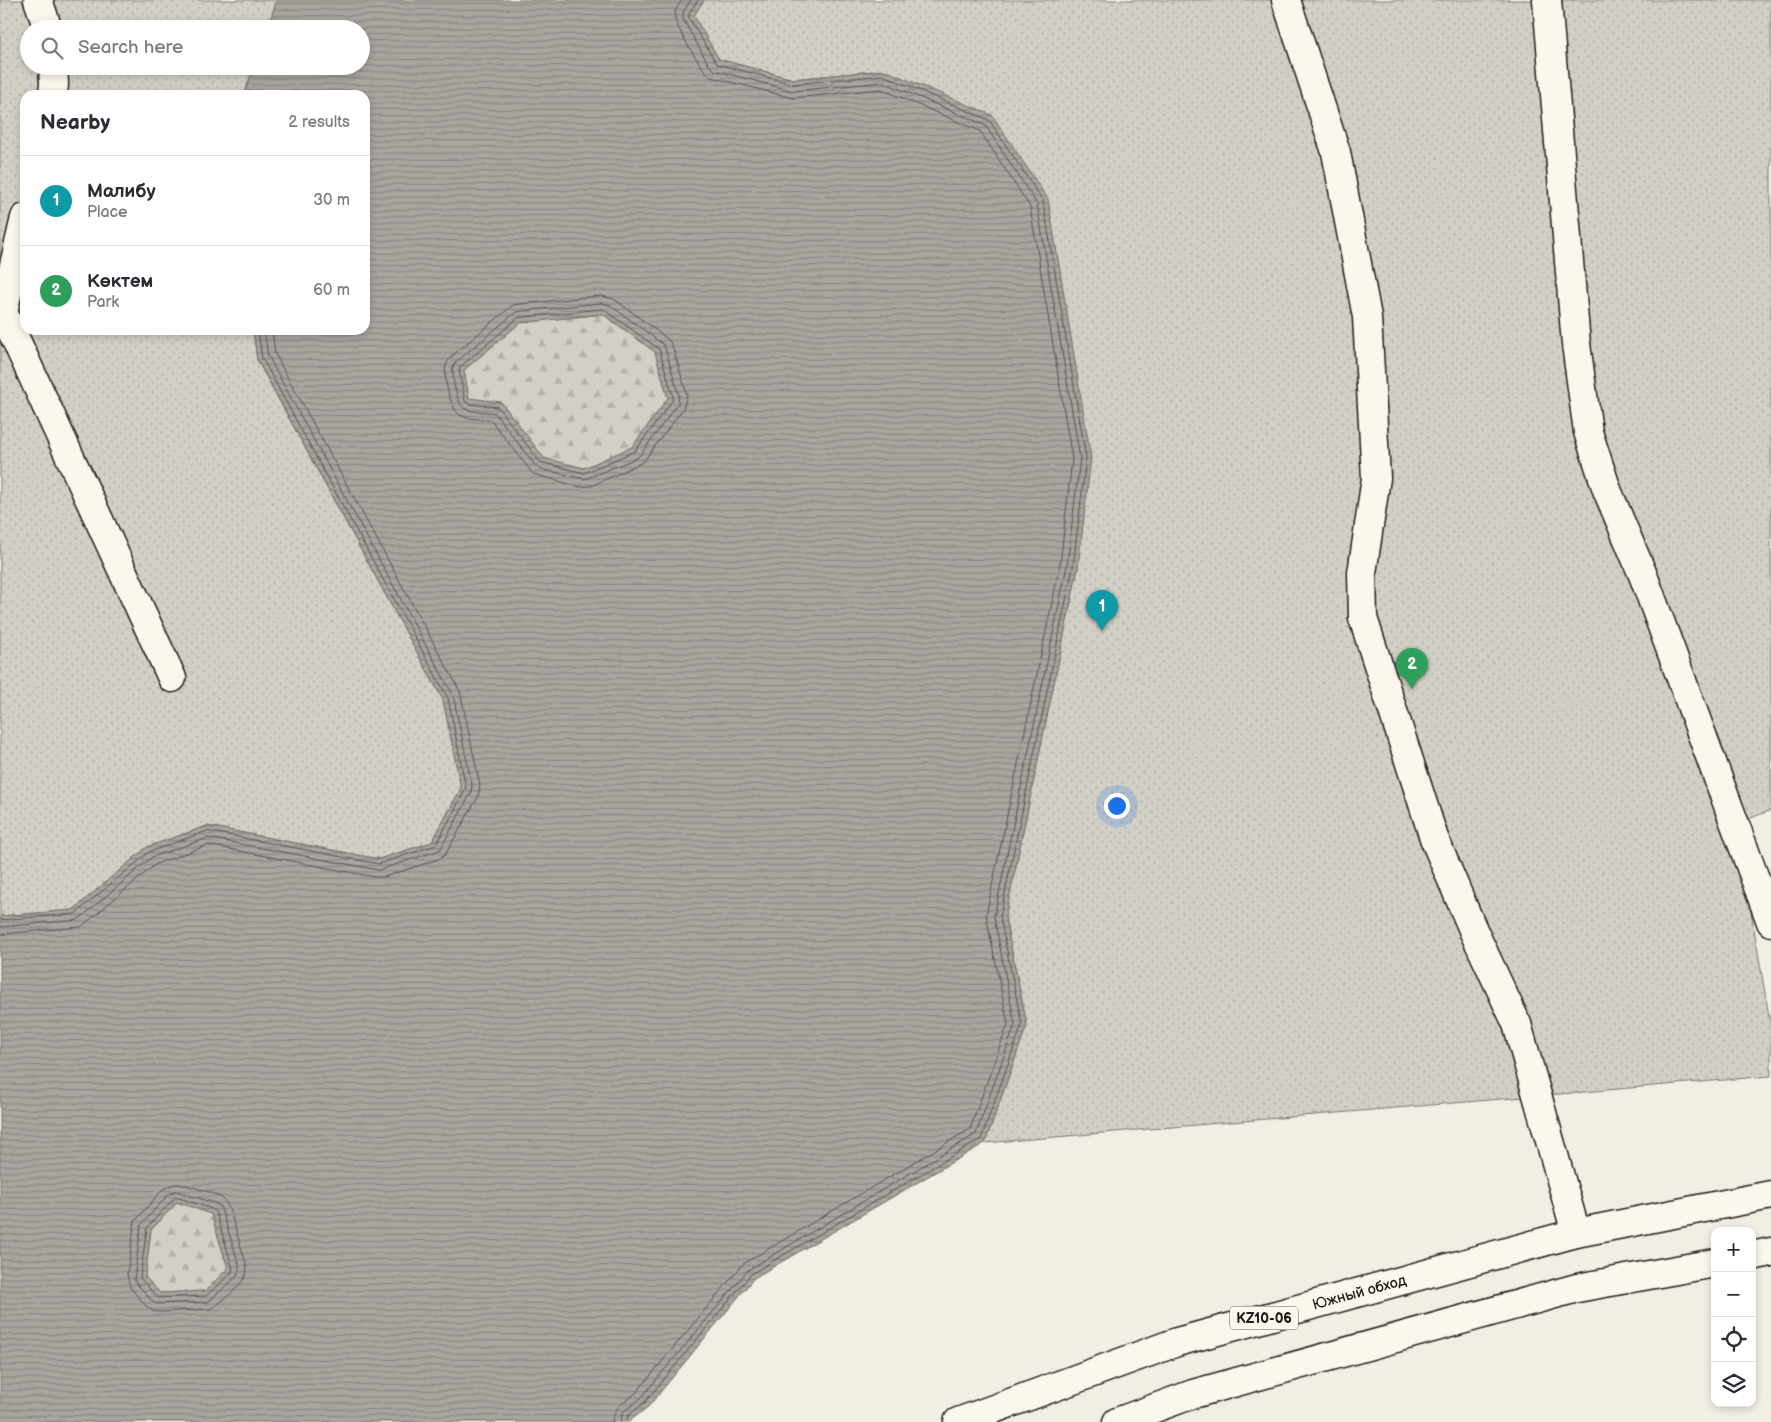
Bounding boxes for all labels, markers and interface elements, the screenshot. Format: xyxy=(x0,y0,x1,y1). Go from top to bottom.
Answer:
search box xyxy=(20,20,370,75)
icon: search xyxy=(38,34,66,62)
text: Search here xyxy=(78,36,183,59)
text: Nearby xyxy=(40,110,110,135)
text: 2 results xyxy=(288,113,350,132)
text: Малибу xyxy=(87,180,156,203)
text: 1 xyxy=(53,191,59,210)
text: 30 m xyxy=(313,191,350,210)
text: Place xyxy=(87,203,128,222)
text: Көктем xyxy=(87,270,153,293)
text: 2 xyxy=(51,281,61,300)
text: 60 m xyxy=(313,281,350,300)
text: Park xyxy=(87,293,119,312)
pin: 1 xyxy=(1086,590,1118,631)
pin: 2 xyxy=(1396,648,1428,689)
your location xyxy=(1104,793,1130,819)
map controls xyxy=(1711,1227,1756,1407)
button: + xyxy=(1711,1227,1756,1272)
street label: Южный обход xyxy=(1310,1271,1408,1315)
button: − xyxy=(1711,1272,1756,1317)
road number: KZ10-06 xyxy=(1230,1306,1298,1330)
button: locate xyxy=(1711,1317,1756,1362)
button: layers xyxy=(1711,1362,1756,1407)

